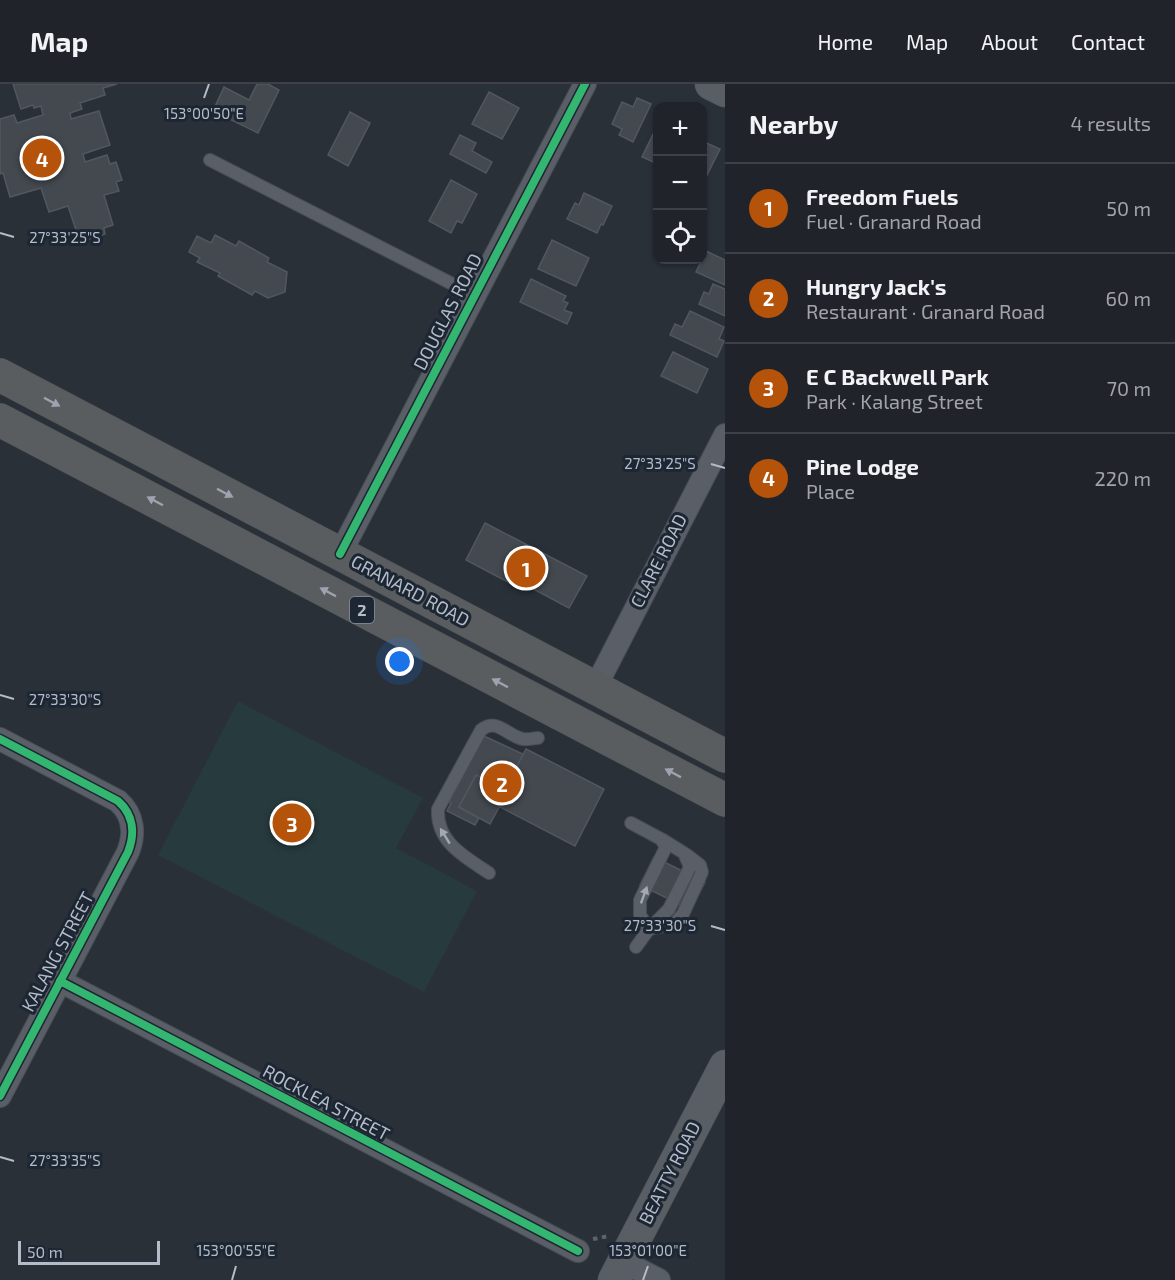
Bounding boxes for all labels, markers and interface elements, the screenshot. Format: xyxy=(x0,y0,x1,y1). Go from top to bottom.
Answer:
text: Map xyxy=(30,24,88,58)
text: Home xyxy=(817,29,873,54)
text: Map xyxy=(906,29,948,54)
text: About xyxy=(981,29,1038,54)
text: Contact xyxy=(1071,29,1145,54)
map controls xyxy=(653,102,707,264)
button: + xyxy=(653,102,707,156)
text: 153°00'50"E xyxy=(164,104,244,122)
text: Nearby xyxy=(749,108,838,139)
text: 4 results xyxy=(1071,111,1151,135)
pin: 4 xyxy=(22,136,62,181)
button: − xyxy=(653,156,707,210)
text: Freedom Fuels xyxy=(806,183,959,209)
text: 1 xyxy=(764,196,773,220)
text: 50 m xyxy=(1106,196,1151,220)
text: Fuel · Granard Road xyxy=(806,209,982,233)
button: locate xyxy=(653,210,707,264)
text: 27°33'25"S xyxy=(29,228,101,246)
street label: DOUGLAS ROAD xyxy=(408,249,486,374)
text: Hungry Jack's xyxy=(806,273,947,299)
text: 2 xyxy=(763,286,774,310)
text: 60 m xyxy=(1106,286,1151,310)
text: Restaurant · Granard Road xyxy=(806,299,1045,323)
text: E C Backwell Park xyxy=(806,363,989,389)
text: 3 xyxy=(763,376,774,400)
text: 70 m xyxy=(1107,376,1151,400)
text: Park · Kalang Street xyxy=(806,389,983,413)
one-way arrow xyxy=(43,397,61,407)
text: Pine Lodge xyxy=(806,453,919,479)
text: 27°33'25"S xyxy=(624,454,696,472)
text: 4 xyxy=(762,466,775,490)
text: 220 m xyxy=(1094,466,1151,490)
text: Place xyxy=(806,479,855,503)
one-way arrow xyxy=(217,488,234,498)
one-way arrow xyxy=(146,496,163,506)
street label: CLARE ROAD xyxy=(625,510,691,611)
pin: 1 xyxy=(506,546,546,590)
street label: GRANARD ROAD xyxy=(348,550,473,631)
one-way arrow xyxy=(319,587,336,597)
road number: 2 xyxy=(350,597,374,623)
your location xyxy=(385,647,414,676)
one-way arrow xyxy=(492,678,509,688)
text: 27°33'30"S xyxy=(29,690,101,708)
pin: 2 xyxy=(482,760,522,806)
one-way arrow xyxy=(665,768,682,778)
pin: 3 xyxy=(272,800,312,846)
one-way arrow xyxy=(439,827,450,844)
one-way arrow xyxy=(639,886,649,904)
street label: KALANG STREET xyxy=(16,887,98,1015)
text: 27°33'30"S xyxy=(624,916,696,934)
street label: ROCKLEA STREET xyxy=(259,1059,394,1145)
street label: BEATTY ROAD xyxy=(634,1118,704,1228)
text: 27°33'35"S xyxy=(29,1151,101,1169)
scale bar xyxy=(18,1238,160,1266)
text: 153°00'55"E xyxy=(197,1241,275,1259)
text: 153°01'00"E xyxy=(609,1241,687,1259)
text: 50 m xyxy=(27,1242,63,1261)

